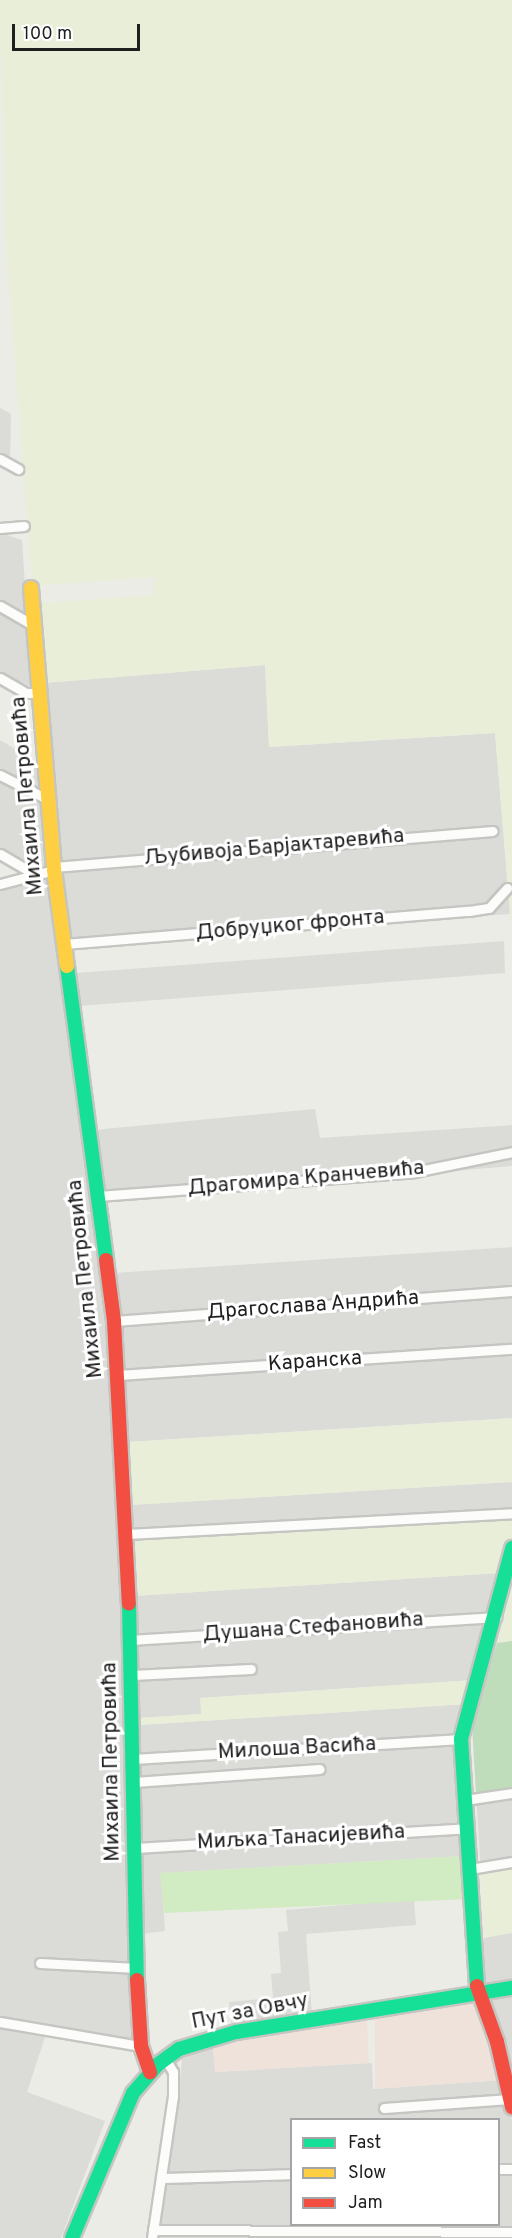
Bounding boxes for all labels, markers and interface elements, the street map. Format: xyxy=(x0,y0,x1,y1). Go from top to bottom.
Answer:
scale bar xyxy=(15,12,142,50)
text: 100 m xyxy=(23,23,72,46)
street label: Михаила Петровића xyxy=(7,696,49,896)
street label: Љубивоја Барјактаревића xyxy=(143,824,405,872)
street label: Добруџког фронта xyxy=(195,905,385,947)
street label: Драгомира Кранчевића xyxy=(187,1156,425,1202)
street label: Михаила Петровића xyxy=(63,1178,109,1380)
street label: Драгослава Андрића xyxy=(206,1286,420,1326)
street label: Каранска xyxy=(267,1346,363,1378)
street label: Душана Стефановића xyxy=(202,1608,424,1648)
street label: Михаила Петровића xyxy=(98,1662,126,1862)
street label: Милоша Васића xyxy=(217,1732,377,1766)
street label: Миљка Танасијевића xyxy=(196,1820,406,1856)
street label: Пут за Овчу xyxy=(190,1988,310,2036)
legend xyxy=(290,2118,500,2226)
text: Fast xyxy=(348,2132,381,2155)
text: Slow xyxy=(348,2162,386,2185)
text: Jam xyxy=(348,2192,383,2215)

